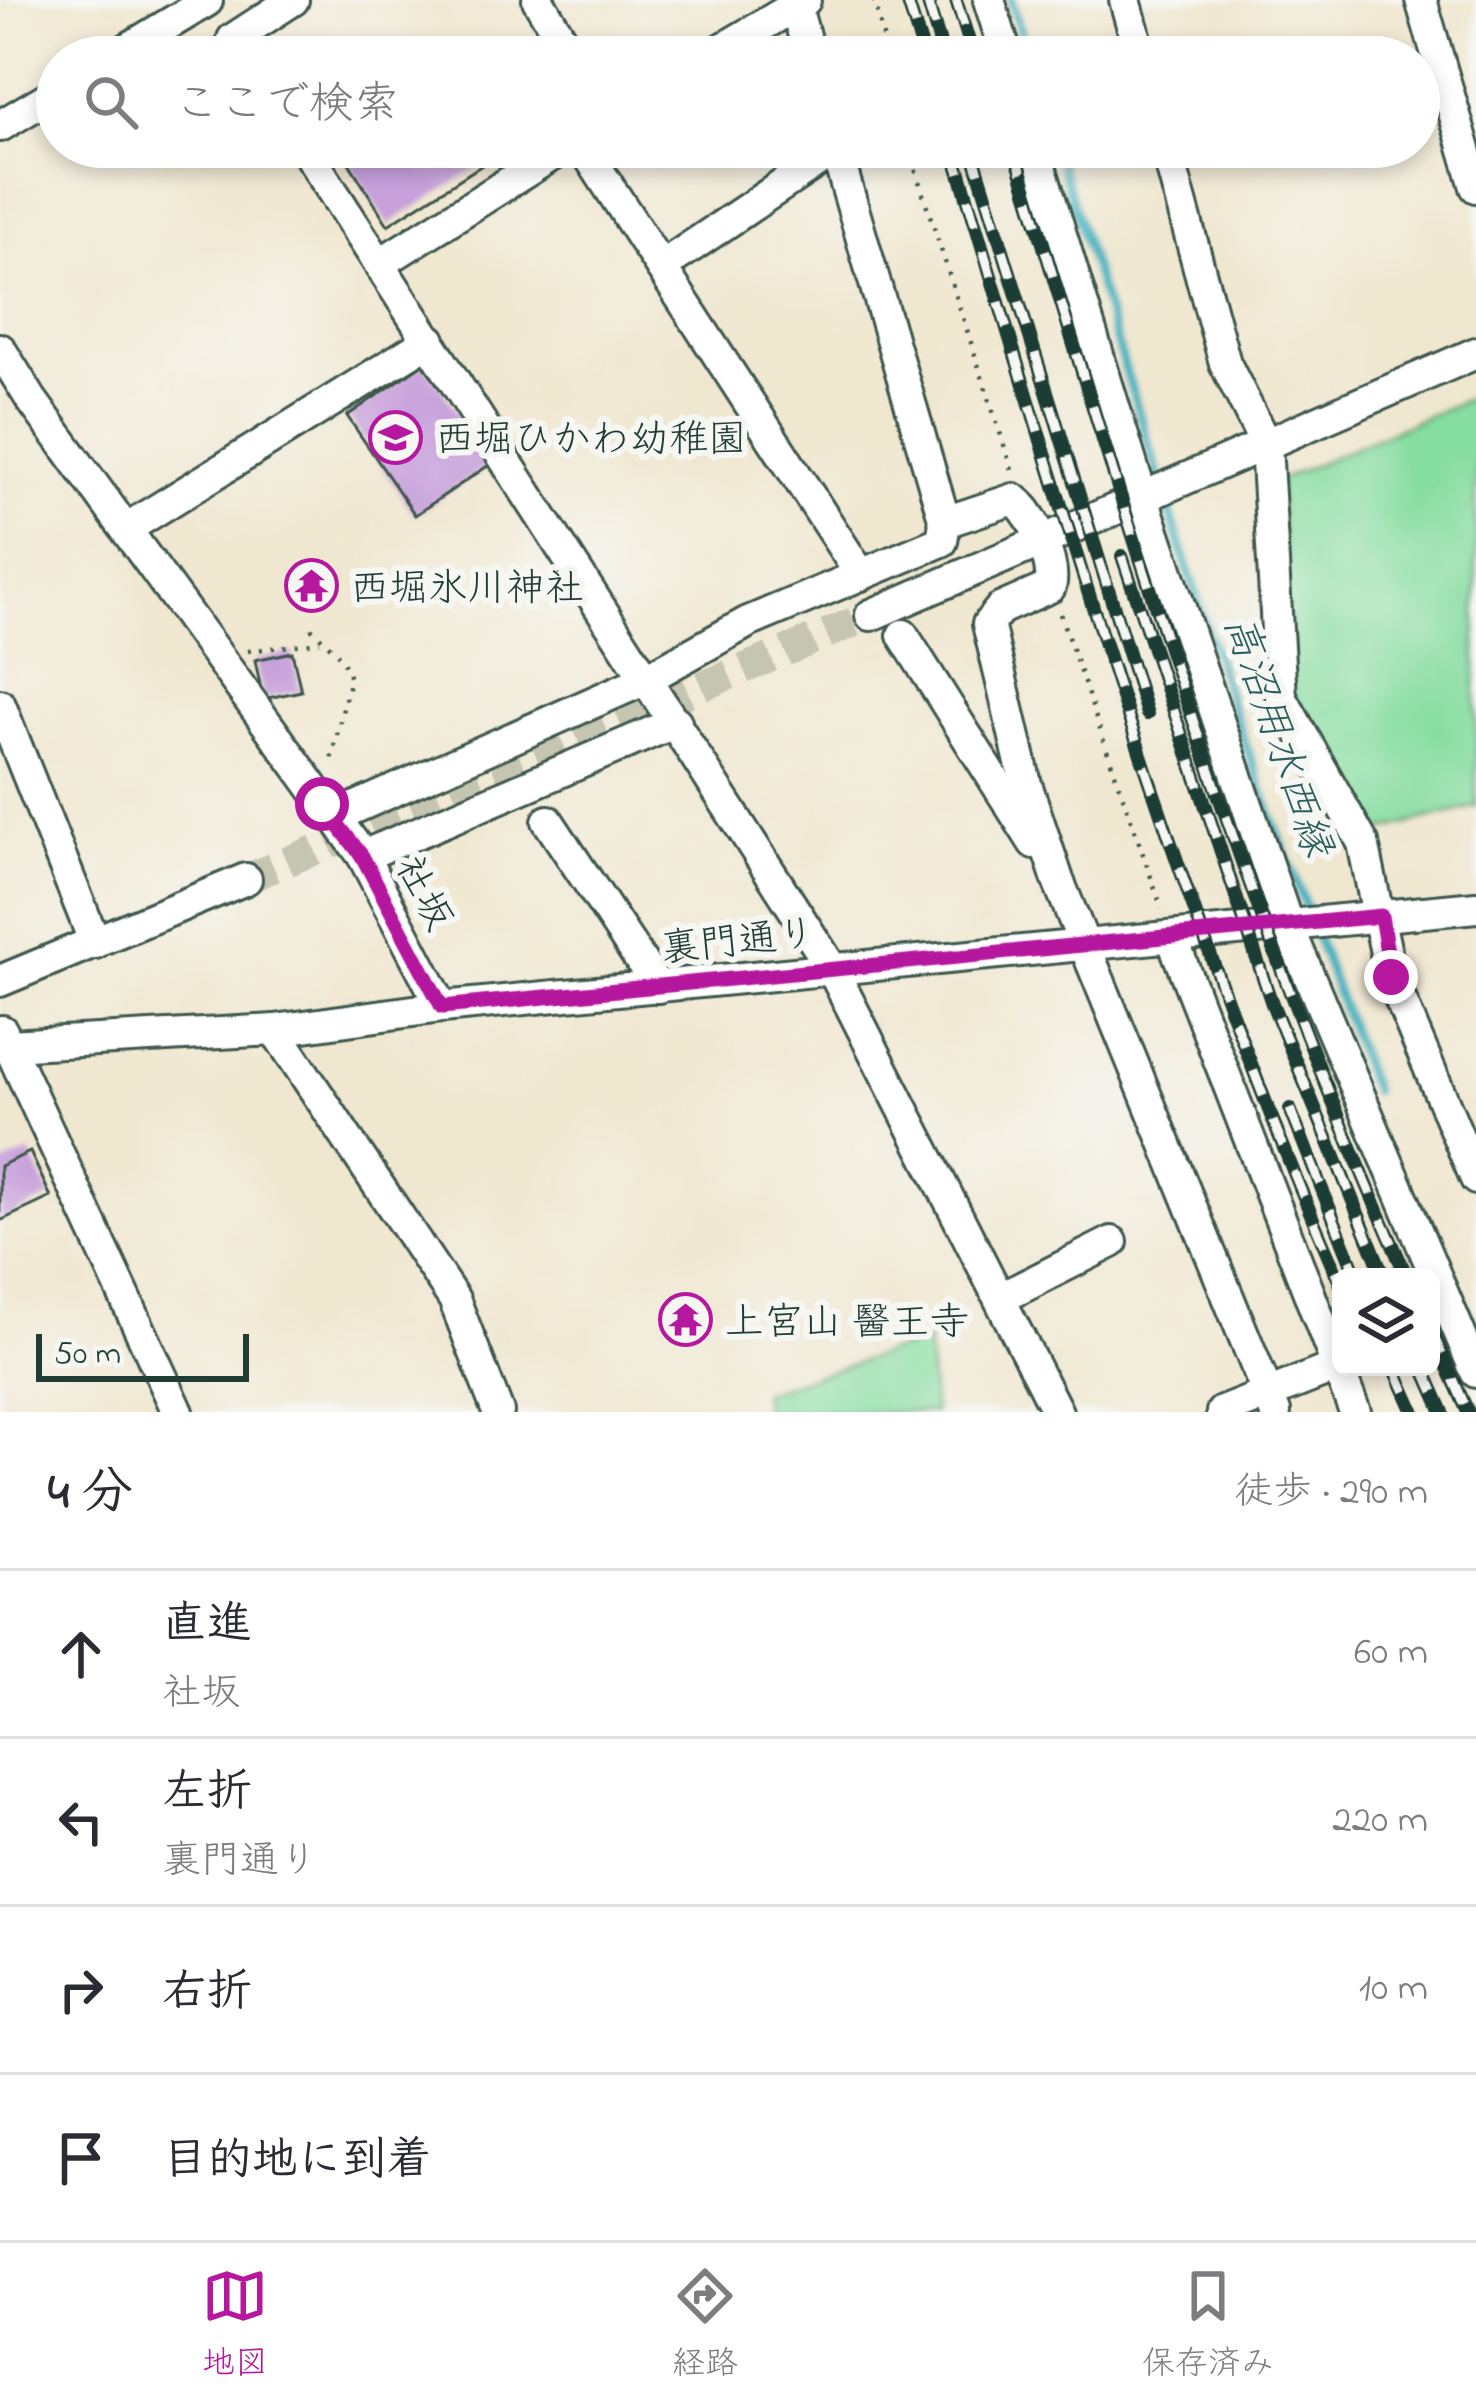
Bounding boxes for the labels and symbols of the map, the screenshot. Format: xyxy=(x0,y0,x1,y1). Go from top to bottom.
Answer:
school or university icon: 西堀ひかわ幼稚園 xyxy=(368,409,424,465)
place label: 西堀ひかわ幼稚園 xyxy=(435,413,747,470)
temple icon: 西堀氷川神社 xyxy=(283,558,339,614)
place label: 西堀氷川神社 xyxy=(350,562,584,619)
water label: 高沼用水西縁 xyxy=(1206,607,1347,868)
route start xyxy=(295,777,349,831)
street label: 社坂 xyxy=(379,846,466,942)
street label: 裏門通り xyxy=(658,907,819,980)
route end xyxy=(1364,950,1418,1004)
temple icon: 上宮山 醫王寺 xyxy=(658,1292,714,1348)
place label: 上宮山 醫王寺 xyxy=(725,1296,969,1353)
scale bar xyxy=(36,1328,249,1381)

